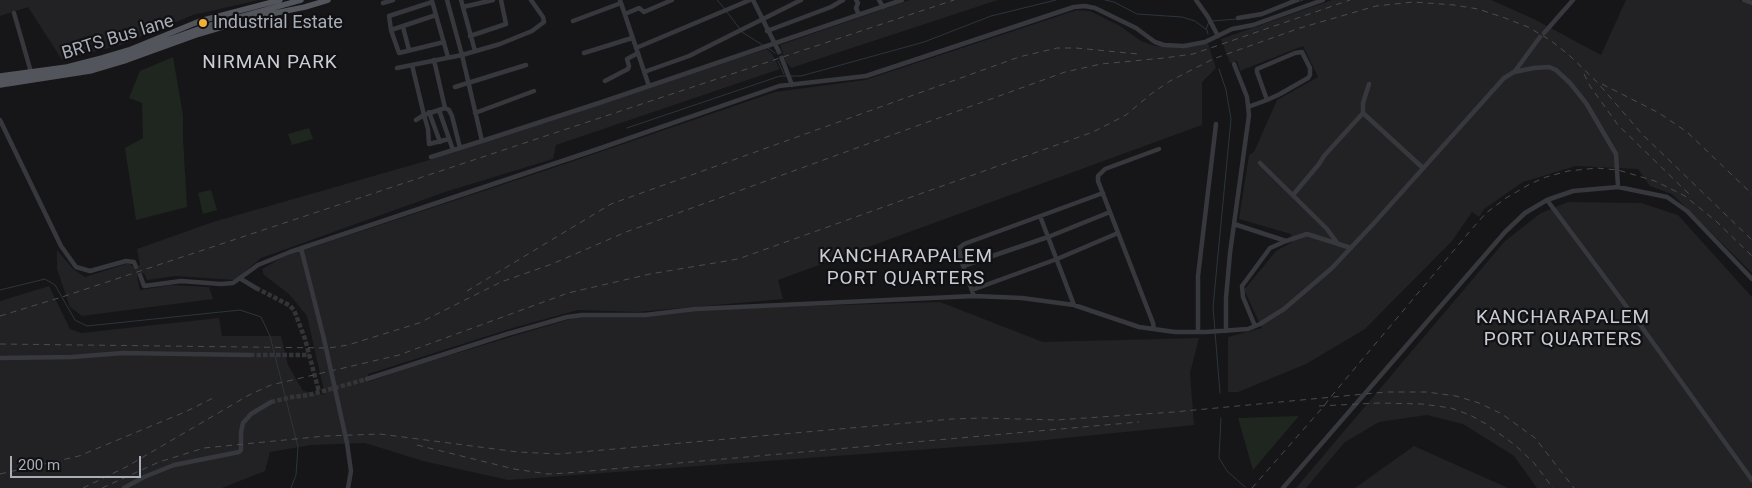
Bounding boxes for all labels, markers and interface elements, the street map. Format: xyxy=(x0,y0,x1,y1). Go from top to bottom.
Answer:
street label: BRTS Bus lane xyxy=(59,11,177,65)
place label: Industrial Estate xyxy=(213,12,343,34)
marker: Industrial Estate xyxy=(197,17,209,29)
district label: NIRMAN PARK xyxy=(201,52,339,74)
district label: KANCHARAPALEM PORT QUARTERS xyxy=(817,246,995,290)
district label: KANCHARAPALEM PORT QUARTERS xyxy=(1474,307,1652,351)
scale bar xyxy=(12,446,144,478)
text: 200 m xyxy=(18,456,60,474)

